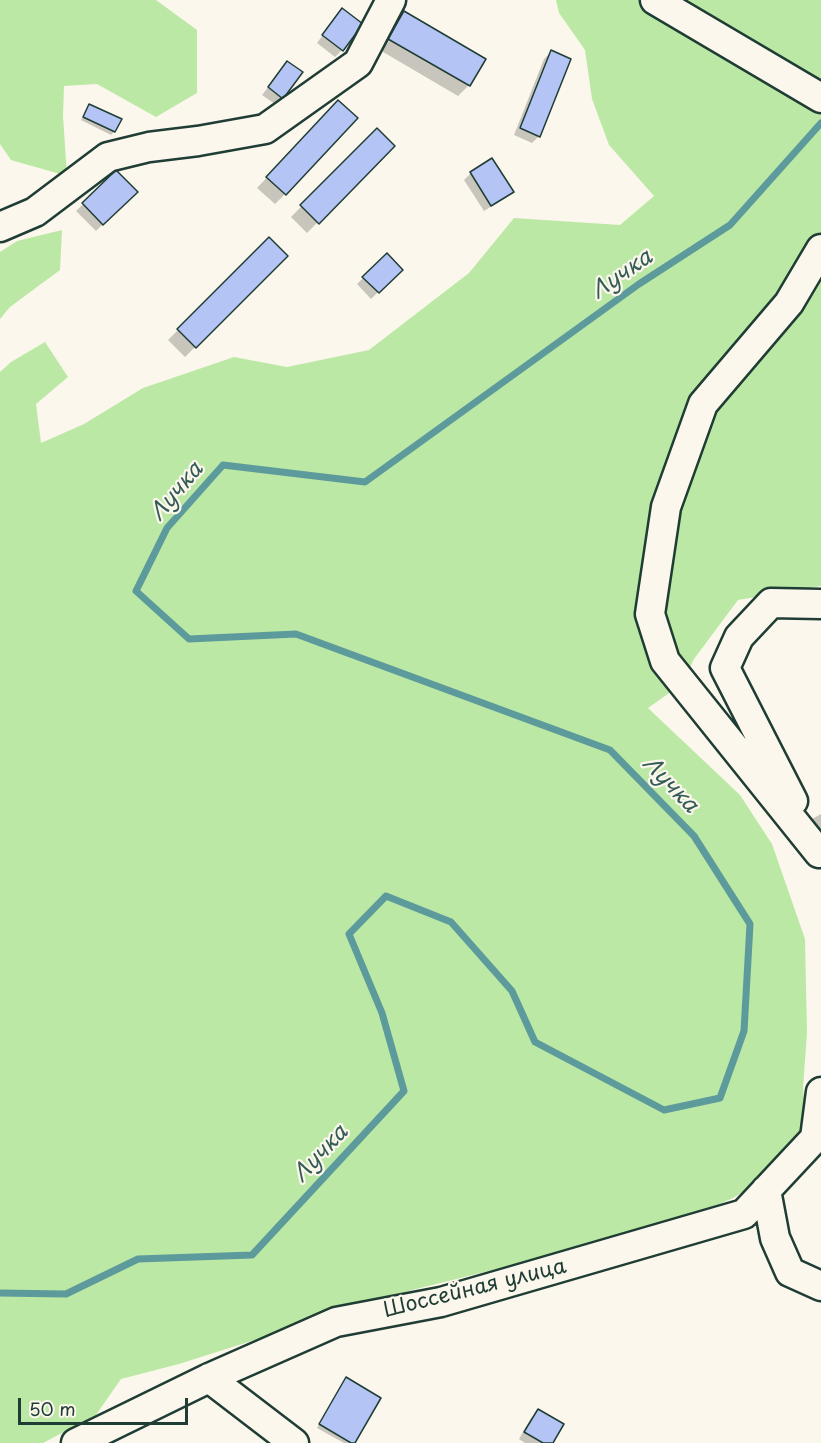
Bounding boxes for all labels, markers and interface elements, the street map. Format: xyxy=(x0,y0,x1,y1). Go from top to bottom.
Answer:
water label: Лучка xyxy=(586,245,658,305)
water label: Лучка xyxy=(145,457,209,527)
water label: Лучка xyxy=(637,751,703,819)
water label: Лучка xyxy=(288,1120,354,1188)
street label: Шоссейная улица xyxy=(381,1254,569,1324)
scale bar xyxy=(21,1386,190,1424)
text: 50 m xyxy=(29,1395,76,1422)

